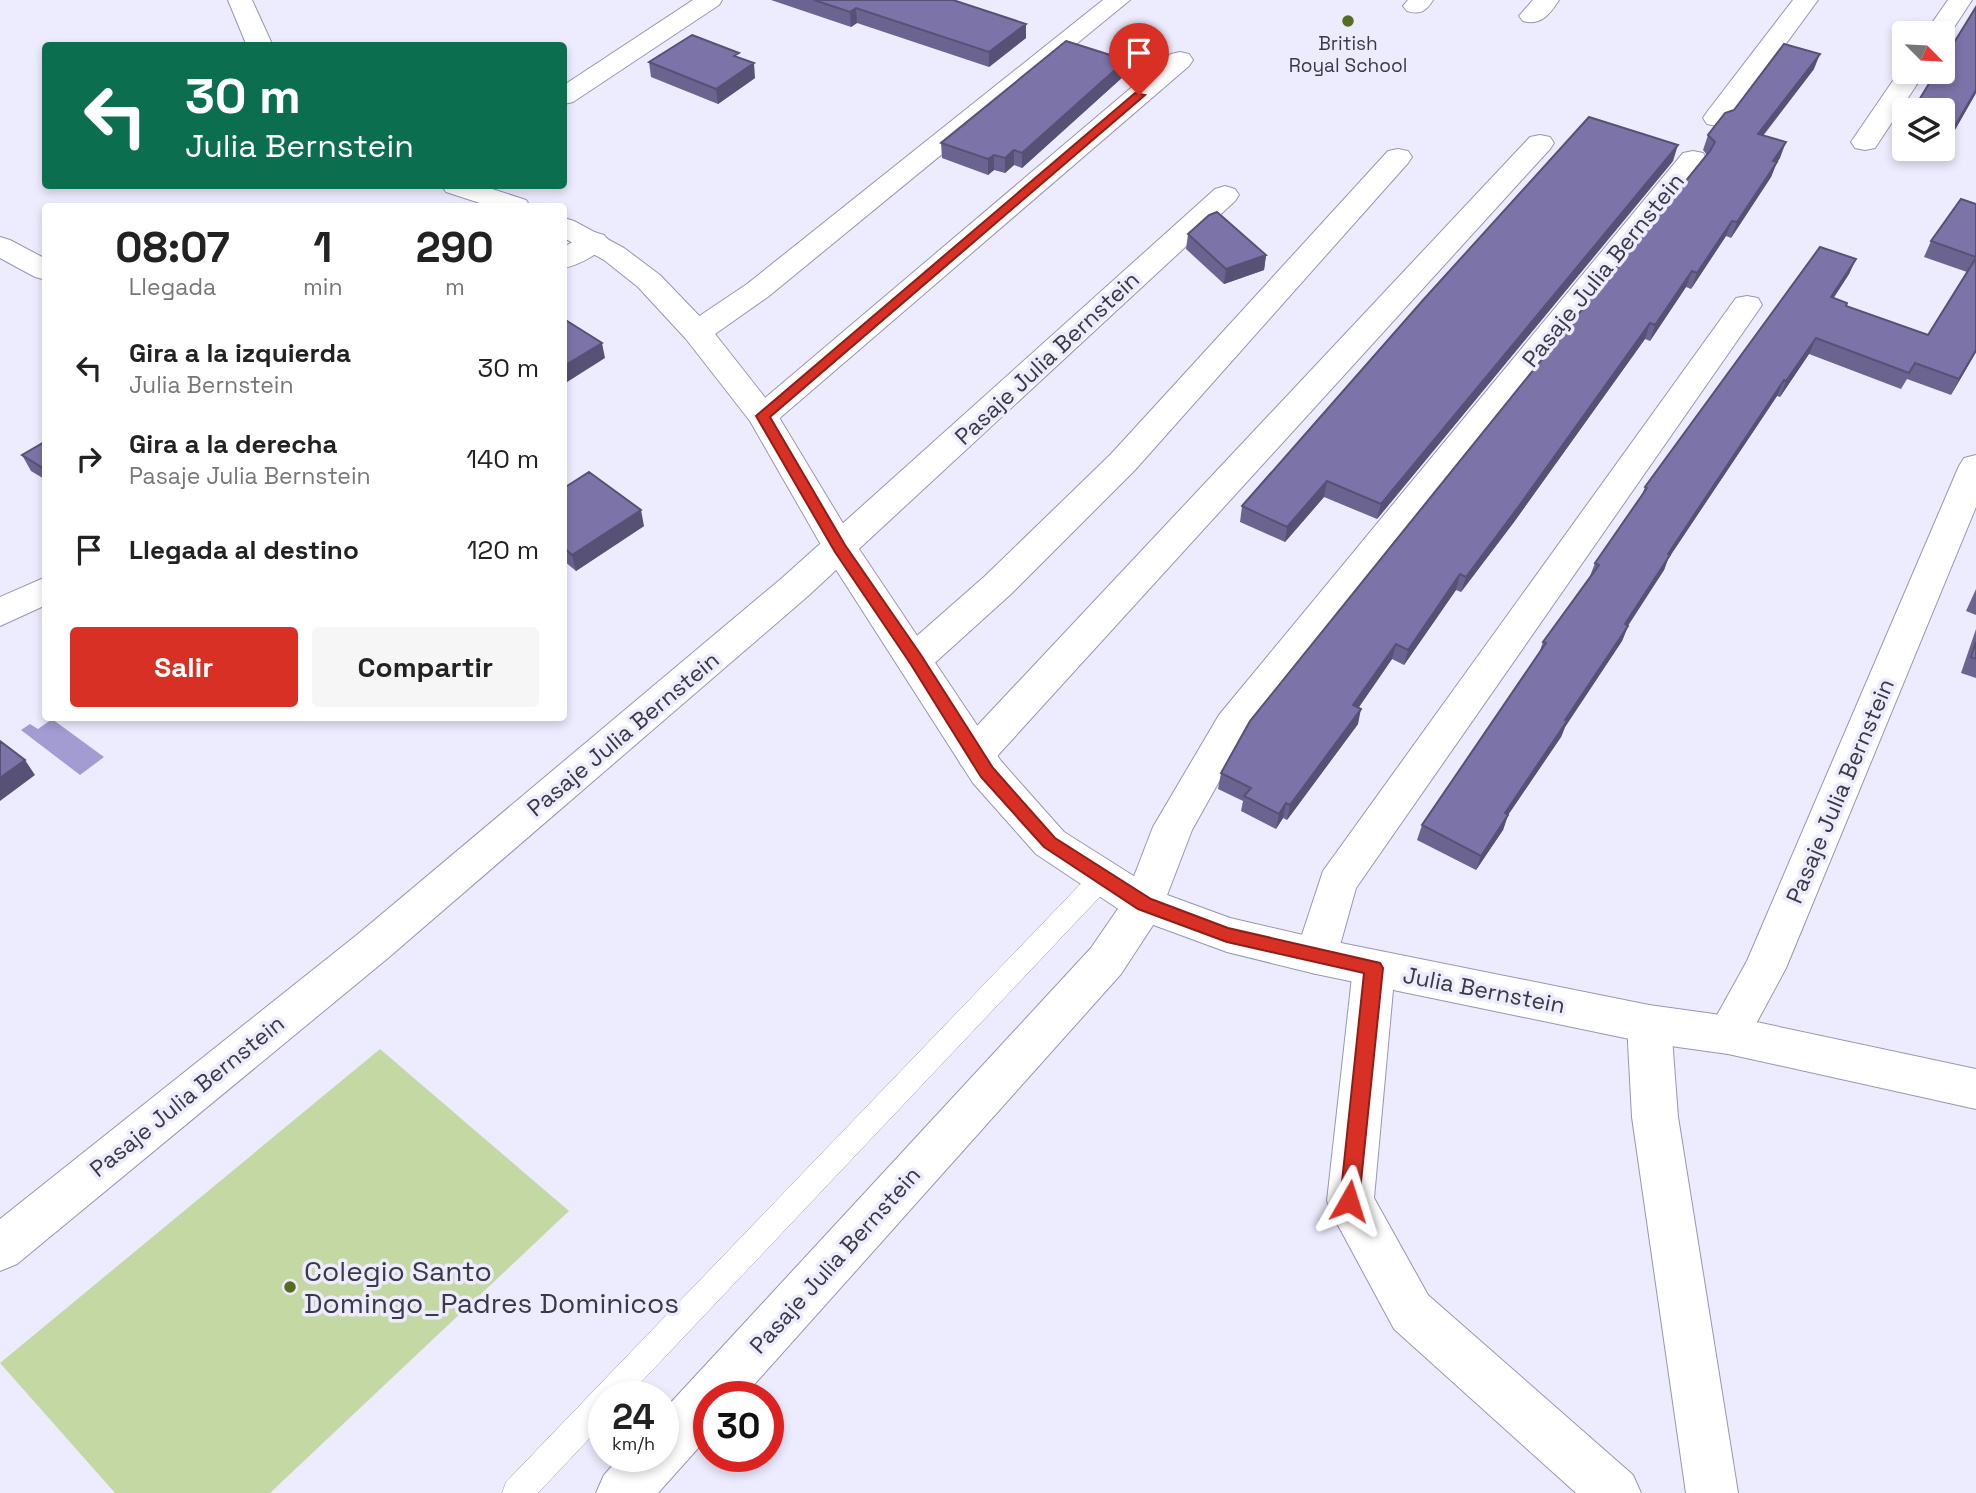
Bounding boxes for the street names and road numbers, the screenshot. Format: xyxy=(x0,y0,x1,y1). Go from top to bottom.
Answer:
street label: Pasaje Julia Bernstein xyxy=(1515,167,1691,373)
street label: Pasaje Julia Bernstein xyxy=(948,265,1146,451)
street label: Pasaje Julia Bernstein xyxy=(521,645,725,823)
street label: Pasaje Julia Bernstein xyxy=(1779,674,1901,908)
street label: Julia Bernstein xyxy=(1400,960,1568,1020)
street label: Pasaje Julia Bernstein xyxy=(84,1008,290,1184)
street label: Pasaje Julia Bernstein xyxy=(743,1160,927,1360)

